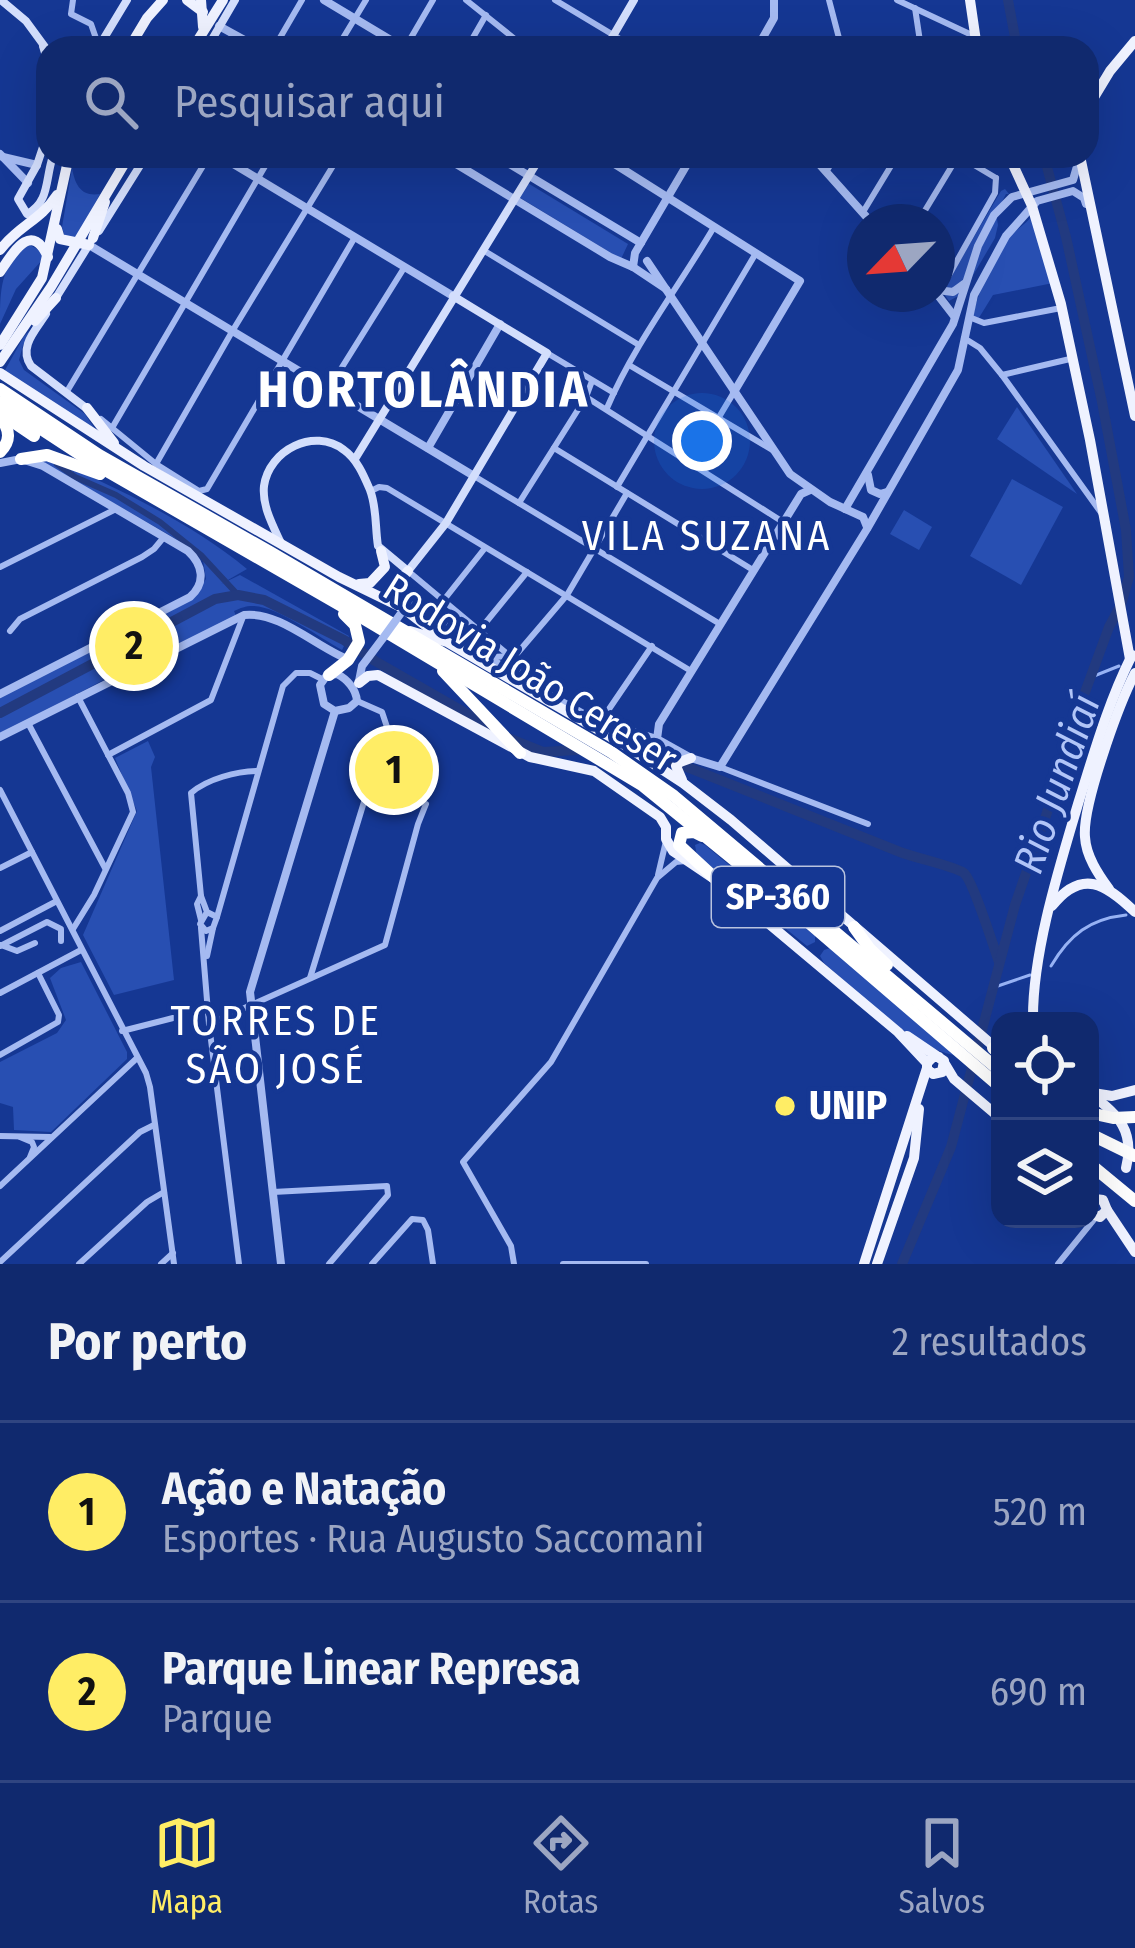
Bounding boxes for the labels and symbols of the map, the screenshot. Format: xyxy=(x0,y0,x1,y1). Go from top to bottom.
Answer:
north arrow xyxy=(847,204,955,312)
district label: HORTOLÂNDIA xyxy=(258,358,590,421)
your location xyxy=(672,411,732,471)
district label: VILA SUZANA xyxy=(582,511,832,561)
street label: Rodovia João Cereser xyxy=(375,564,685,782)
pin: 2 xyxy=(95,601,173,691)
water label: Rio Jundiaí xyxy=(1003,686,1112,880)
pin: 1 xyxy=(355,725,433,815)
road number: SP-360 xyxy=(712,867,844,927)
district label: TORRES DE SÃO JOSÉ xyxy=(170,996,382,1094)
place label: UNIP xyxy=(809,1083,887,1129)
marker: UNIP xyxy=(772,1093,798,1119)

